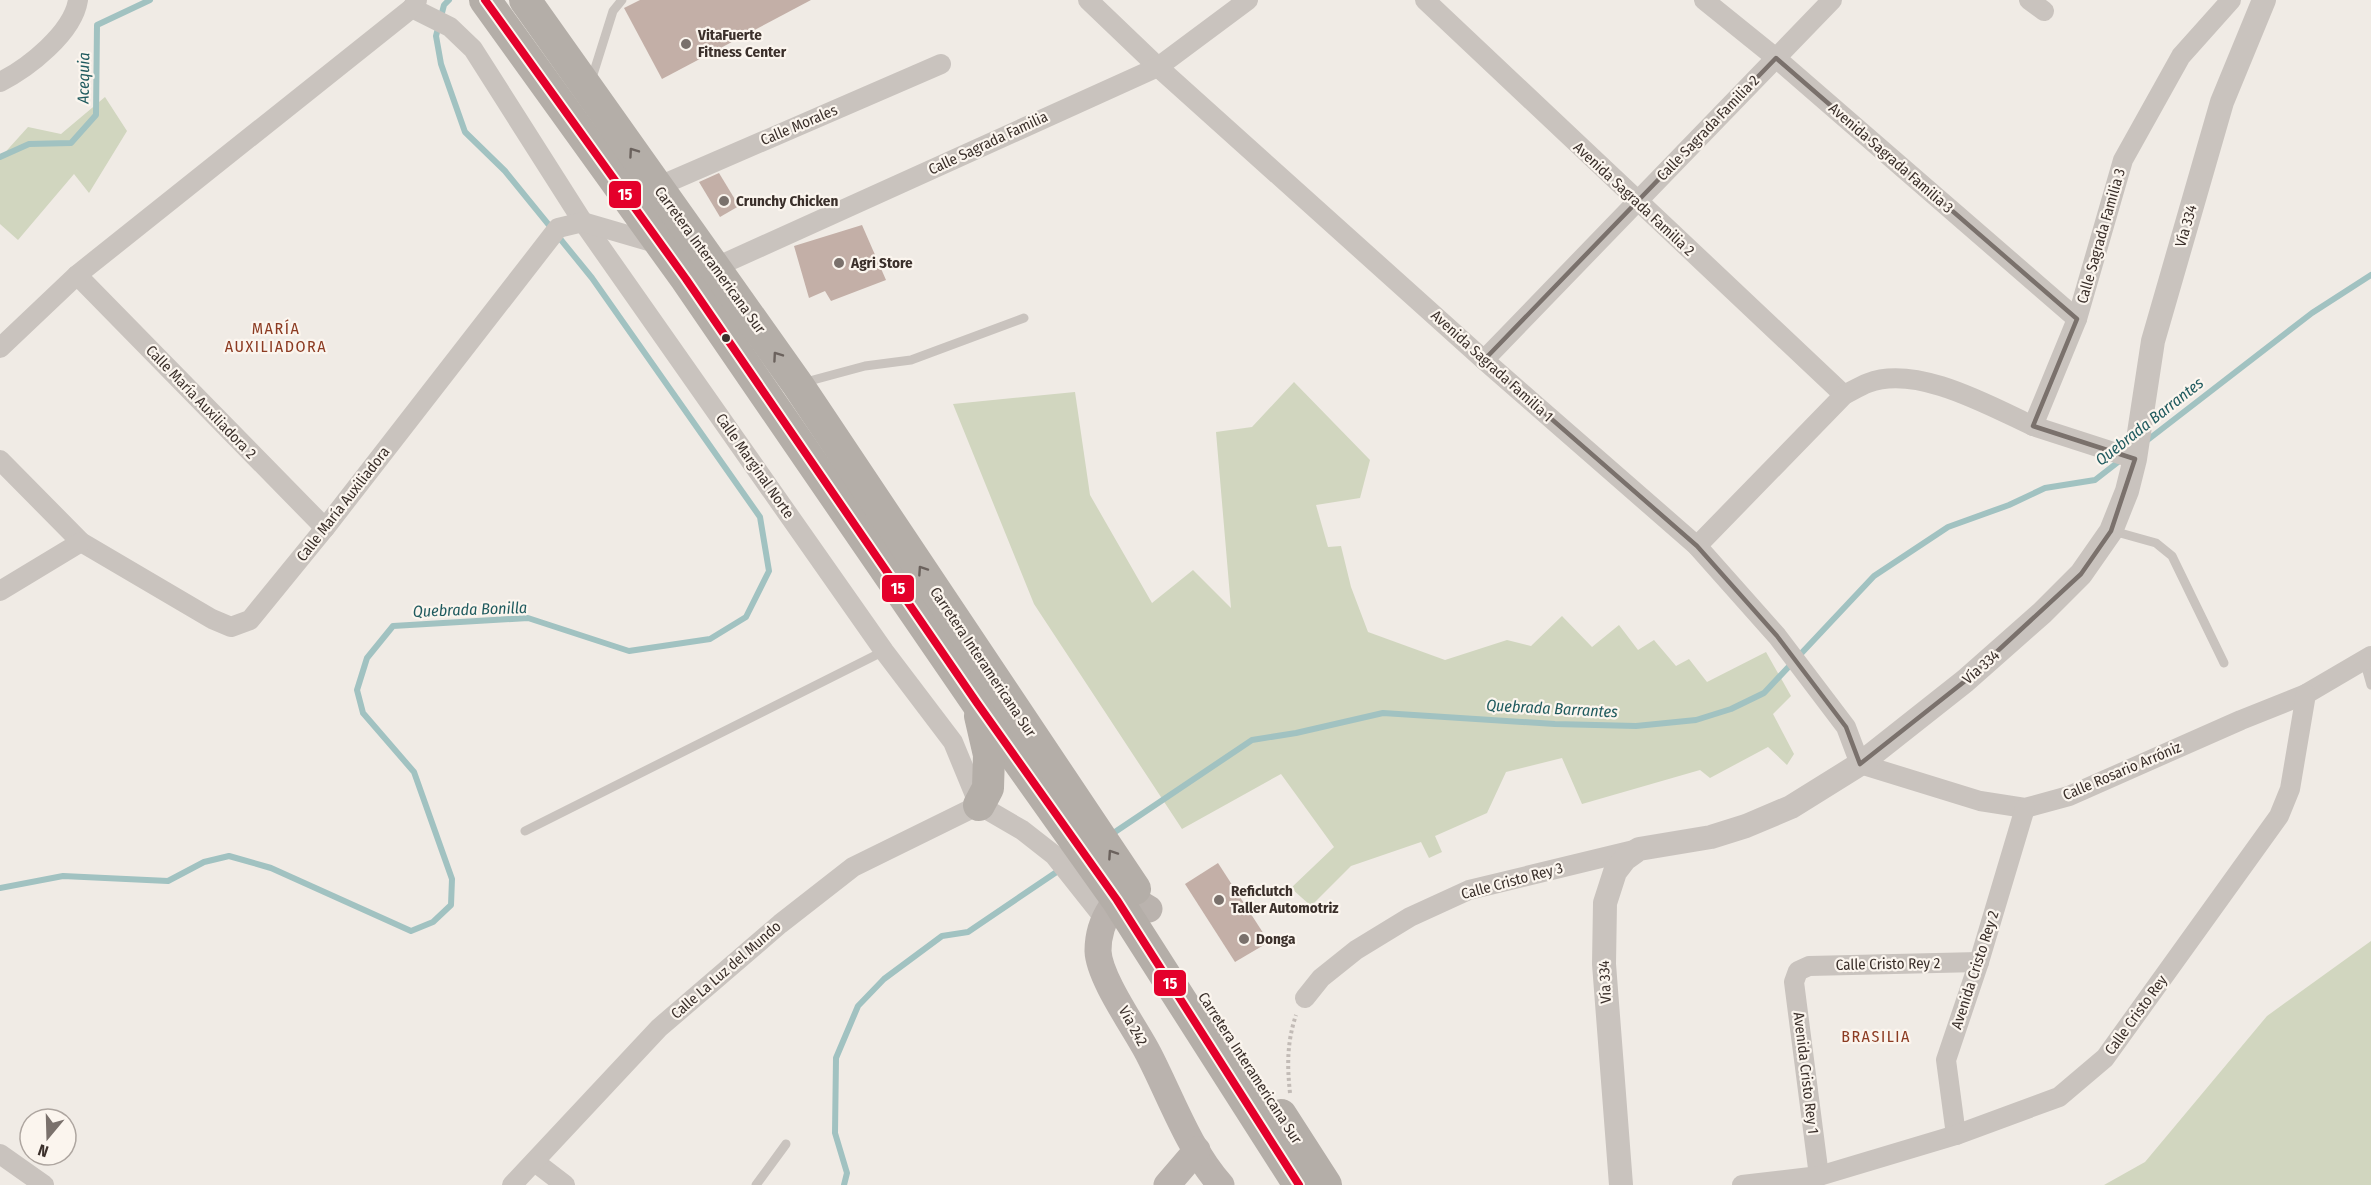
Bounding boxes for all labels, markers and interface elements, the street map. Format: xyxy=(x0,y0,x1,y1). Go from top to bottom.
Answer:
place label: VitaFuerte Fitness Center xyxy=(697,26,787,61)
marker: VitaFuerte Fitness Center xyxy=(679,37,693,51)
water label: Acequia xyxy=(74,52,93,105)
street label: Calle Sagrada Familia 2 xyxy=(1653,71,1763,185)
street label: Avenida Sagrada Familia 3 xyxy=(1825,99,1957,217)
street label: Calle Morales xyxy=(758,101,840,149)
street label: Calle Sagrada Familia xyxy=(925,107,1051,179)
street label: Avenida Sagrada Familia 2 xyxy=(1570,138,1698,260)
one-way arrow xyxy=(629,148,640,159)
street label: Calle Sagrada Familia 3 xyxy=(2073,166,2129,306)
line badge: 15 xyxy=(608,180,642,209)
street label: Carretera Interamericana Sur xyxy=(651,183,770,337)
text: 15 xyxy=(618,185,632,204)
place label: Crunchy Chicken xyxy=(736,192,838,210)
marker: Crunchy Chicken xyxy=(717,194,731,208)
street label: Vía 334 xyxy=(2171,203,2201,249)
place label: Agri Store xyxy=(850,254,913,272)
marker: Agri Store xyxy=(832,256,846,270)
street label: Avenida Sagrada Familia 1 xyxy=(1427,306,1557,426)
district label: MARÍA AUXILIADORA xyxy=(225,319,327,356)
unlabelled marker xyxy=(720,332,732,344)
street label: Calle María Auxiliadora 2 xyxy=(142,342,260,463)
one-way arrow xyxy=(773,351,784,362)
water label: Quebrada Barrantes xyxy=(2092,373,2207,469)
street label: Calle Marginal Norte xyxy=(712,410,798,522)
street label: Calle María Auxiliadora xyxy=(293,443,393,565)
one-way arrow xyxy=(918,565,929,576)
line badge: 15 xyxy=(881,574,915,603)
text: 15 xyxy=(891,579,905,598)
street label: Carretera Interamericana Sur xyxy=(926,584,1040,741)
water label: Quebrada Bonilla xyxy=(413,598,527,621)
street label: Vía 334 xyxy=(1959,646,2003,688)
water label: Quebrada Barrantes xyxy=(1486,696,1618,721)
street label: Calle Rosario Arróniz xyxy=(2060,738,2184,804)
one-way arrow xyxy=(1108,850,1119,861)
street label: Calle Cristo Rey 3 xyxy=(1459,859,1565,903)
place label: Reficlutch Taller Automotriz xyxy=(1231,882,1339,917)
marker: Reficlutch Taller Automotriz xyxy=(1212,893,1226,907)
street label: Avenida Cristo Rey 2 xyxy=(1947,908,2003,1032)
street label: Calle La Luz del Mundo xyxy=(667,917,785,1023)
place label: Donga xyxy=(1256,930,1296,948)
marker: Donga xyxy=(1237,932,1251,946)
street label: Calle Cristo Rey 2 xyxy=(1836,954,1941,974)
street label: Vía 334 xyxy=(1595,960,1615,1004)
line badge: 15 xyxy=(1153,969,1187,997)
street label: Calle Cristo Rey xyxy=(2101,971,2171,1058)
text: 15 xyxy=(1163,974,1177,993)
street label: Carretera Interamericana Sur xyxy=(1194,989,1306,1148)
street label: Vía 242 xyxy=(1115,1003,1151,1049)
street label: Avenida Cristo Rey 1 xyxy=(1790,1011,1822,1135)
district label: BRASILIA xyxy=(1841,1027,1911,1046)
north arrow xyxy=(18,1107,78,1167)
text: N xyxy=(36,1140,51,1161)

